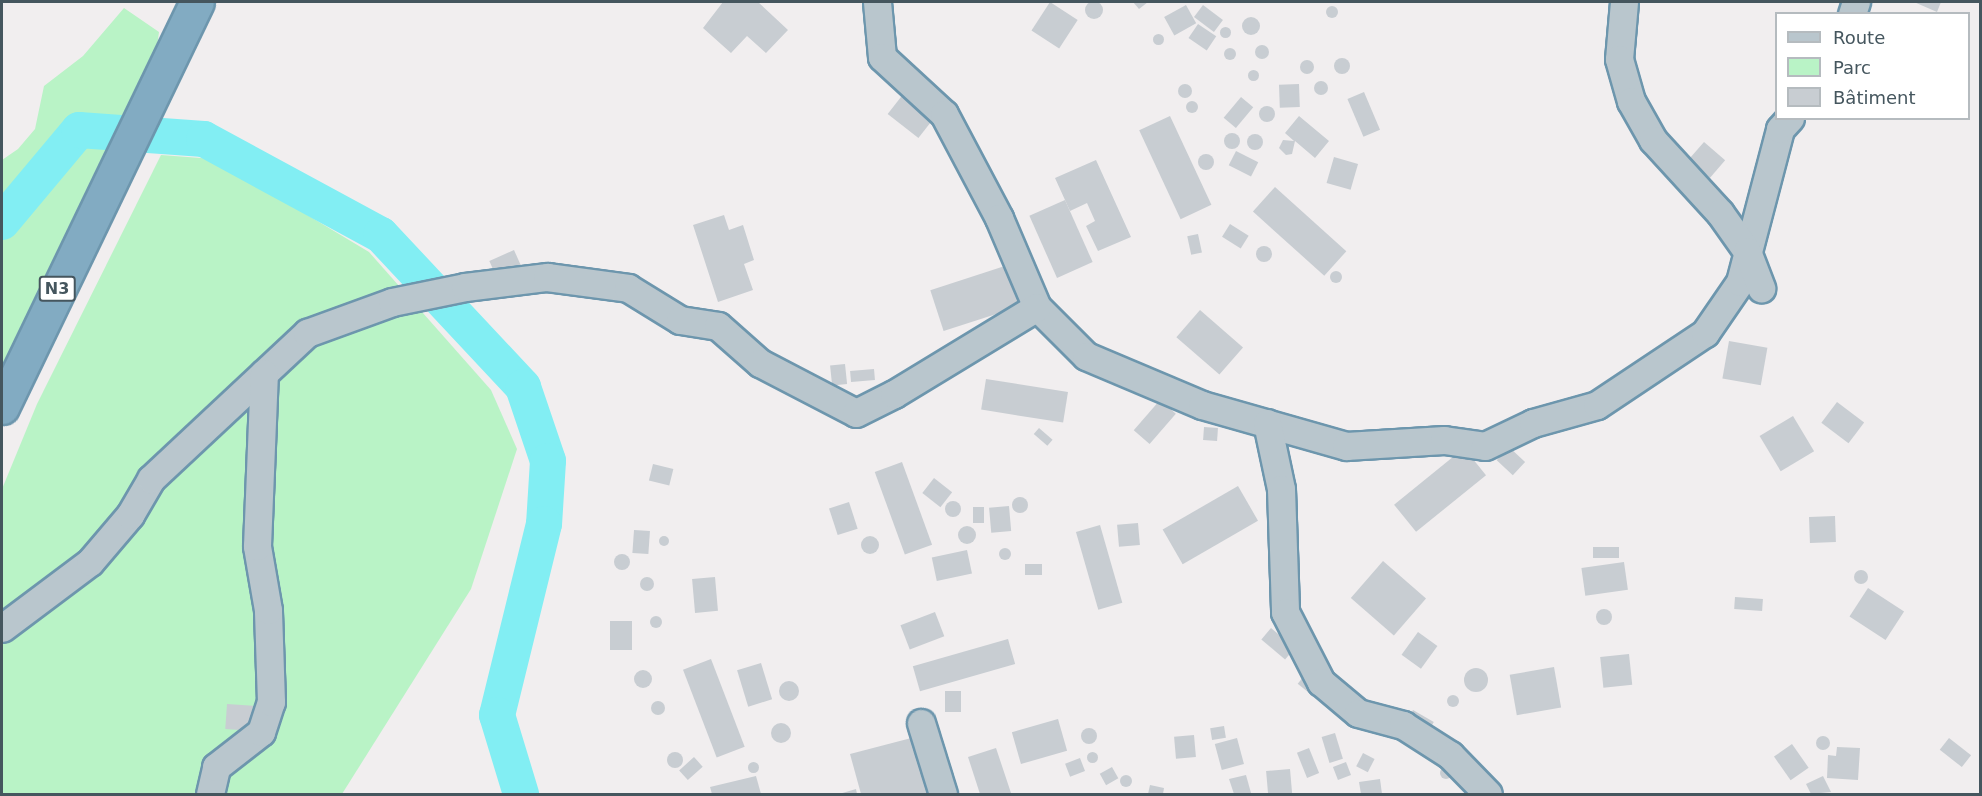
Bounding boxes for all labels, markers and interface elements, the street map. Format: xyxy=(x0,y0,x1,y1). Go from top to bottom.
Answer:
legend xyxy=(1775,12,1970,120)
text: Route xyxy=(1833,27,1885,48)
text: Parc xyxy=(1833,57,1871,78)
text: Bâtiment xyxy=(1833,87,1916,108)
road number: N3 xyxy=(38,276,76,302)

